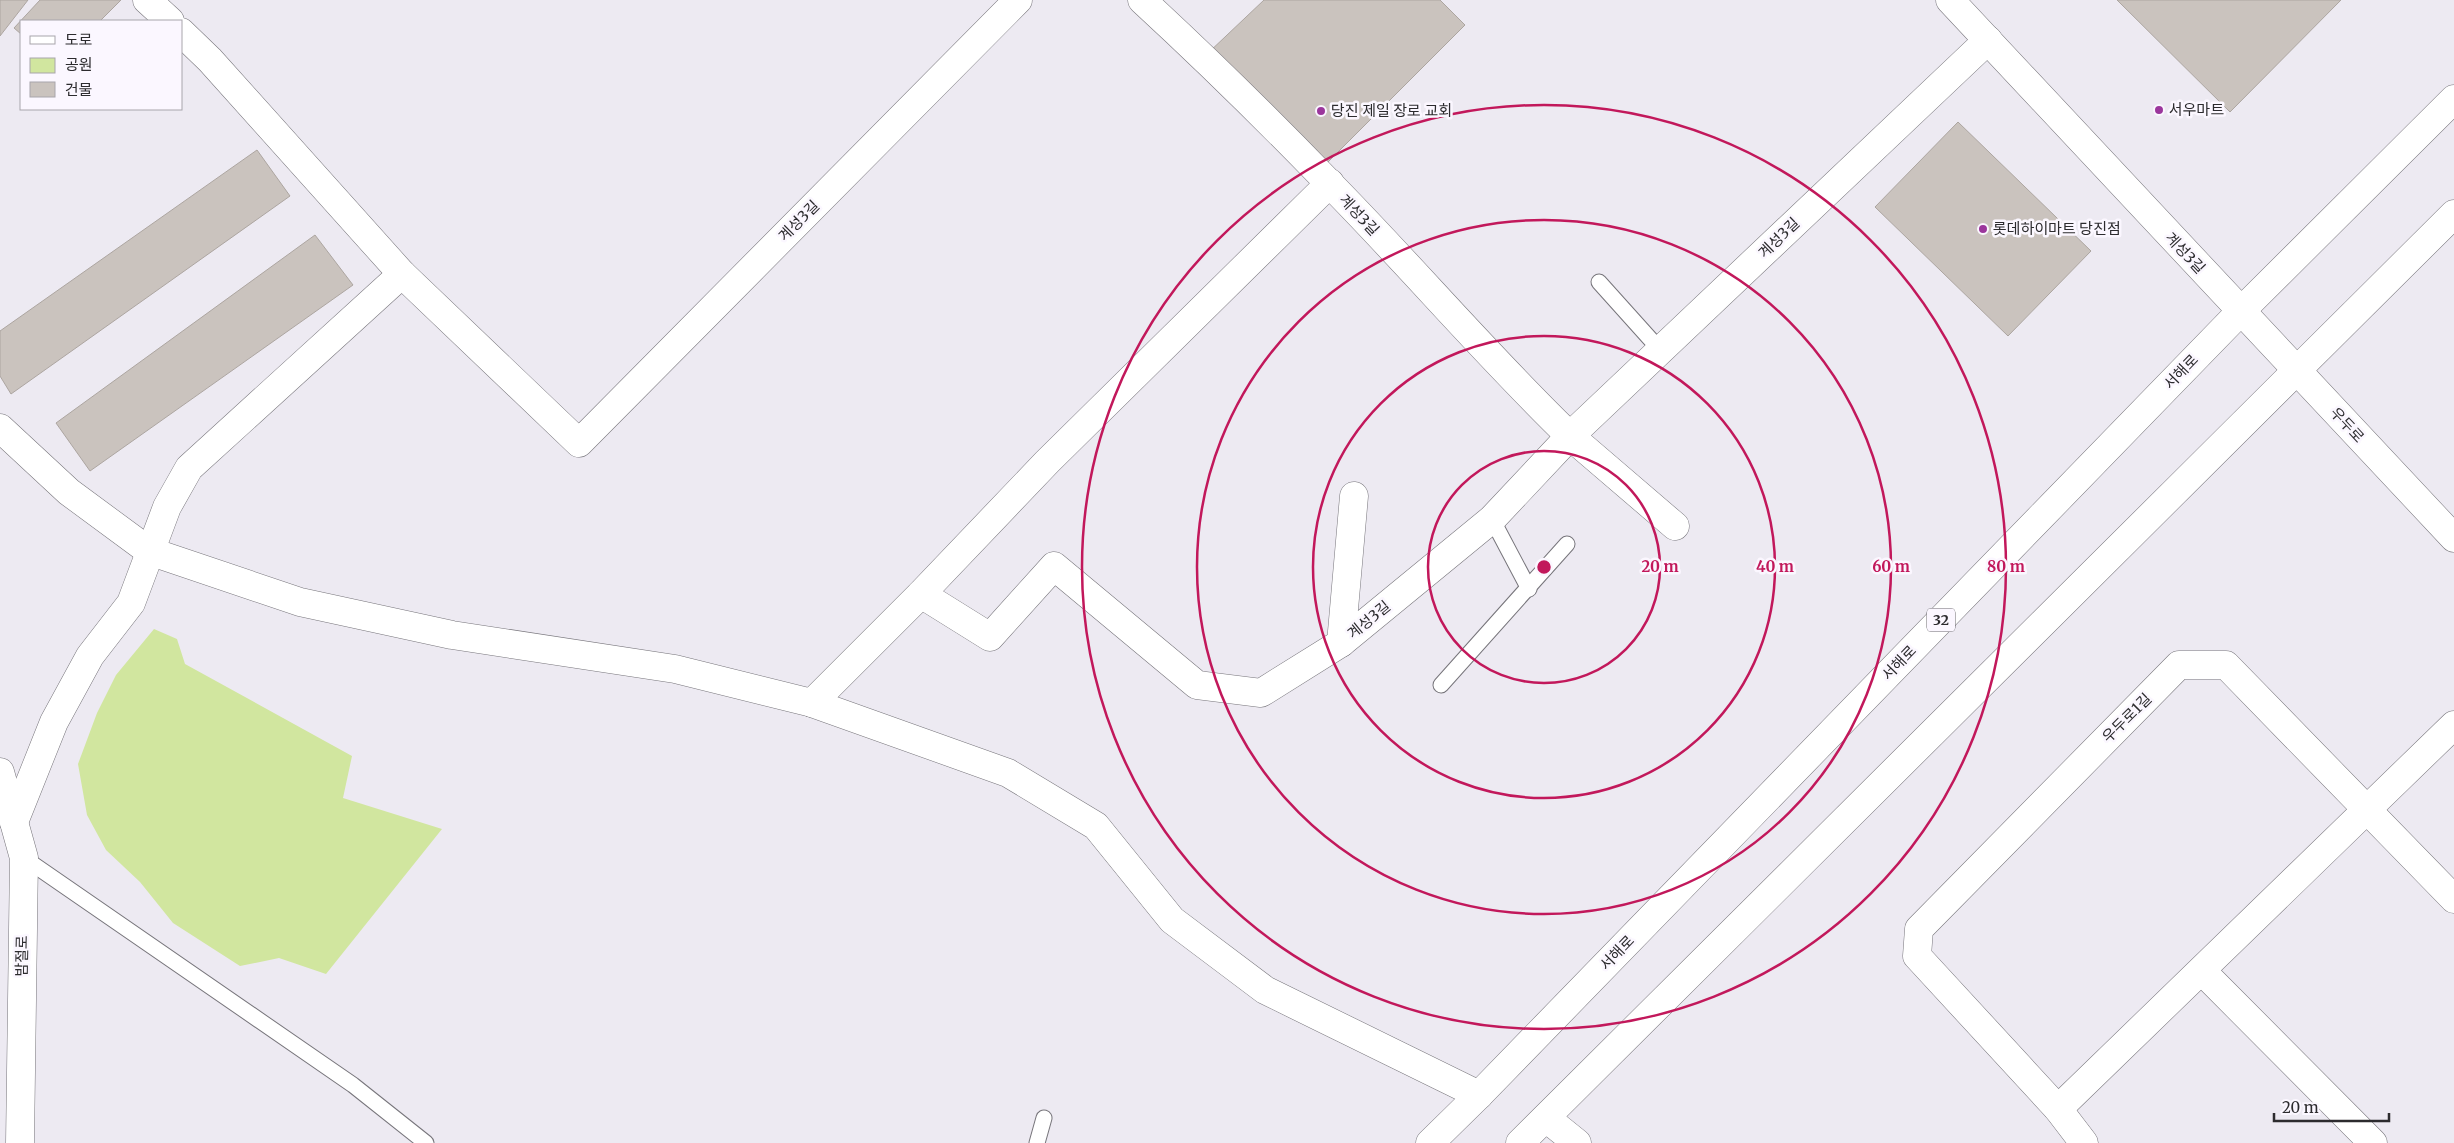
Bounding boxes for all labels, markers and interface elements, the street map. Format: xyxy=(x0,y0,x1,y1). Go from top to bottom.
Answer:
legend xyxy=(20,20,182,110)
text: 도로 xyxy=(65,30,93,49)
text: 공원 xyxy=(65,55,93,74)
text: 건물 xyxy=(65,80,93,99)
place label: 서우마트 xyxy=(2169,100,2224,119)
place label: 당진 제일 장로 교회 xyxy=(1331,101,1452,120)
marker: 서우마트 xyxy=(2153,104,2165,116)
marker: 당진 제일 장로 교회 xyxy=(1315,105,1327,117)
street label: 계성3길 xyxy=(1335,190,1383,239)
street label: 계성3길 xyxy=(774,196,823,245)
street label: 계성3길 xyxy=(1754,213,1803,262)
place label: 롯데하이마트 당진점 xyxy=(1993,219,2121,238)
marker: 롯데하이마트 당진점 xyxy=(1977,223,1989,235)
street label: 계성3길 xyxy=(2161,228,2209,277)
street label: 서해로 xyxy=(2159,350,2202,393)
street label: 우두로 xyxy=(2326,403,2368,446)
text: 20 m xyxy=(1641,557,1679,576)
text: 40 m xyxy=(1756,557,1794,576)
text: 60 m xyxy=(1872,557,1910,576)
text: 80 m xyxy=(1987,557,2025,576)
centre of rings xyxy=(1535,558,1553,576)
street label: 계성3길 xyxy=(1343,596,1394,643)
road number: 32 xyxy=(1927,608,1955,632)
street label: 서해로 xyxy=(1877,641,1920,684)
street label: 우두로1길 xyxy=(2098,689,2155,746)
street label: 서해로 xyxy=(1595,931,1638,974)
street label: 밤절로 xyxy=(12,935,31,977)
scale bar xyxy=(2274,1090,2389,1122)
text: 20 m xyxy=(2282,1098,2319,1117)

